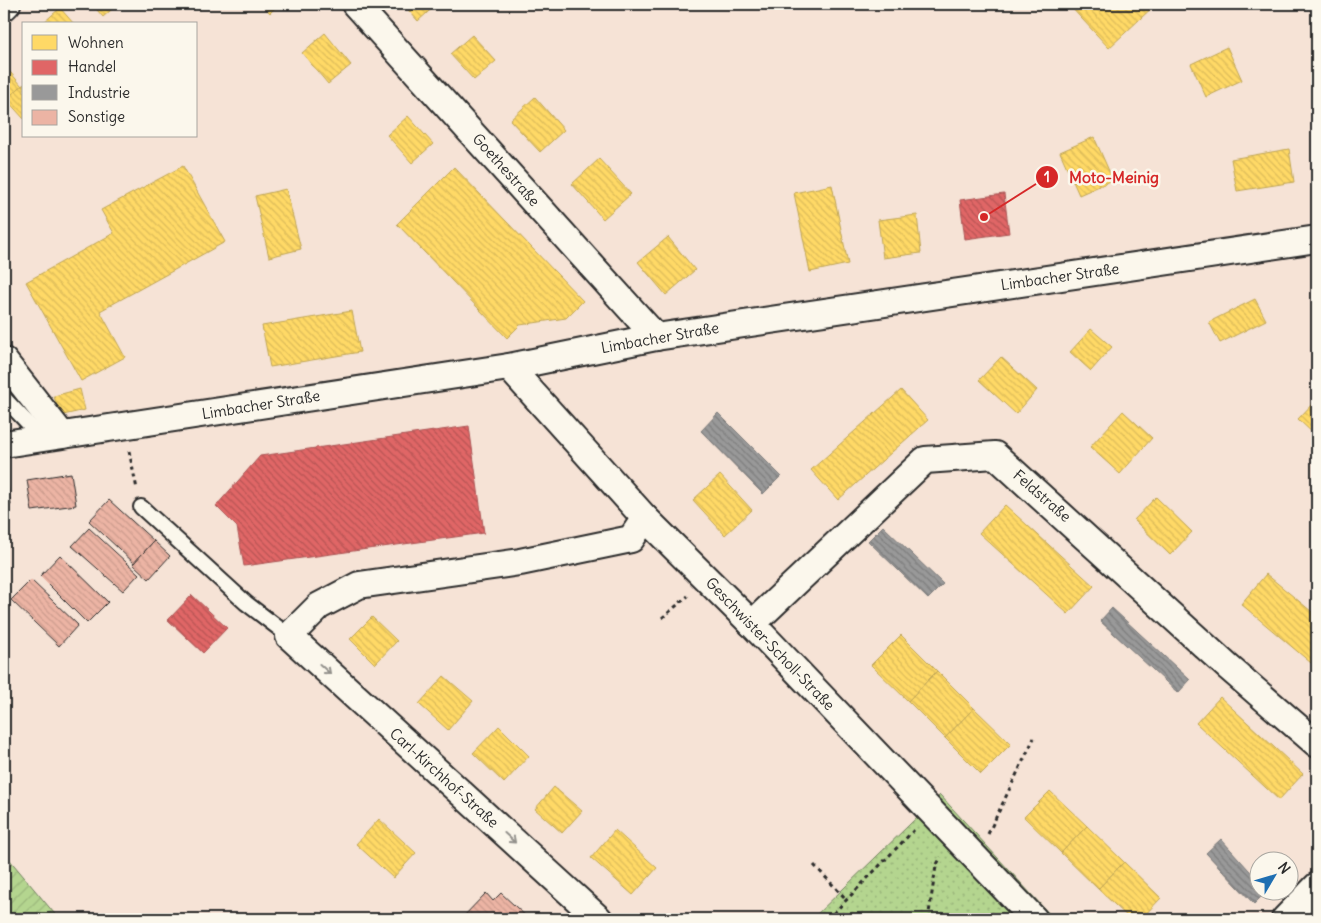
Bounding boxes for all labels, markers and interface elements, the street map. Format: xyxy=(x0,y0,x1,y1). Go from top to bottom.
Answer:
legend xyxy=(22,22,198,138)
text: Wohnen xyxy=(68,33,124,52)
text: Handel xyxy=(68,57,116,76)
text: Industrie xyxy=(68,83,130,102)
text: Sonstige xyxy=(68,107,125,126)
street label: Goethestraße xyxy=(469,129,544,210)
callout: Moto-Meinig xyxy=(1034,162,1169,193)
text: 1 xyxy=(1044,167,1050,186)
text: Moto-Meinig xyxy=(1069,167,1159,188)
street label: Limbacher Straße xyxy=(999,259,1120,294)
street label: Limbacher Straße xyxy=(599,318,720,357)
street label: Limbacher Straße xyxy=(200,386,321,423)
street label: Feldstraße xyxy=(1009,465,1075,526)
street label: Geschwister-Scholl-Straße xyxy=(702,573,839,714)
one-way arrow xyxy=(319,663,332,675)
street label: Carl-Kirchhof-Straße xyxy=(386,724,503,832)
one-way arrow xyxy=(503,832,516,843)
north arrow xyxy=(1248,850,1298,900)
text: N xyxy=(1274,859,1294,877)

